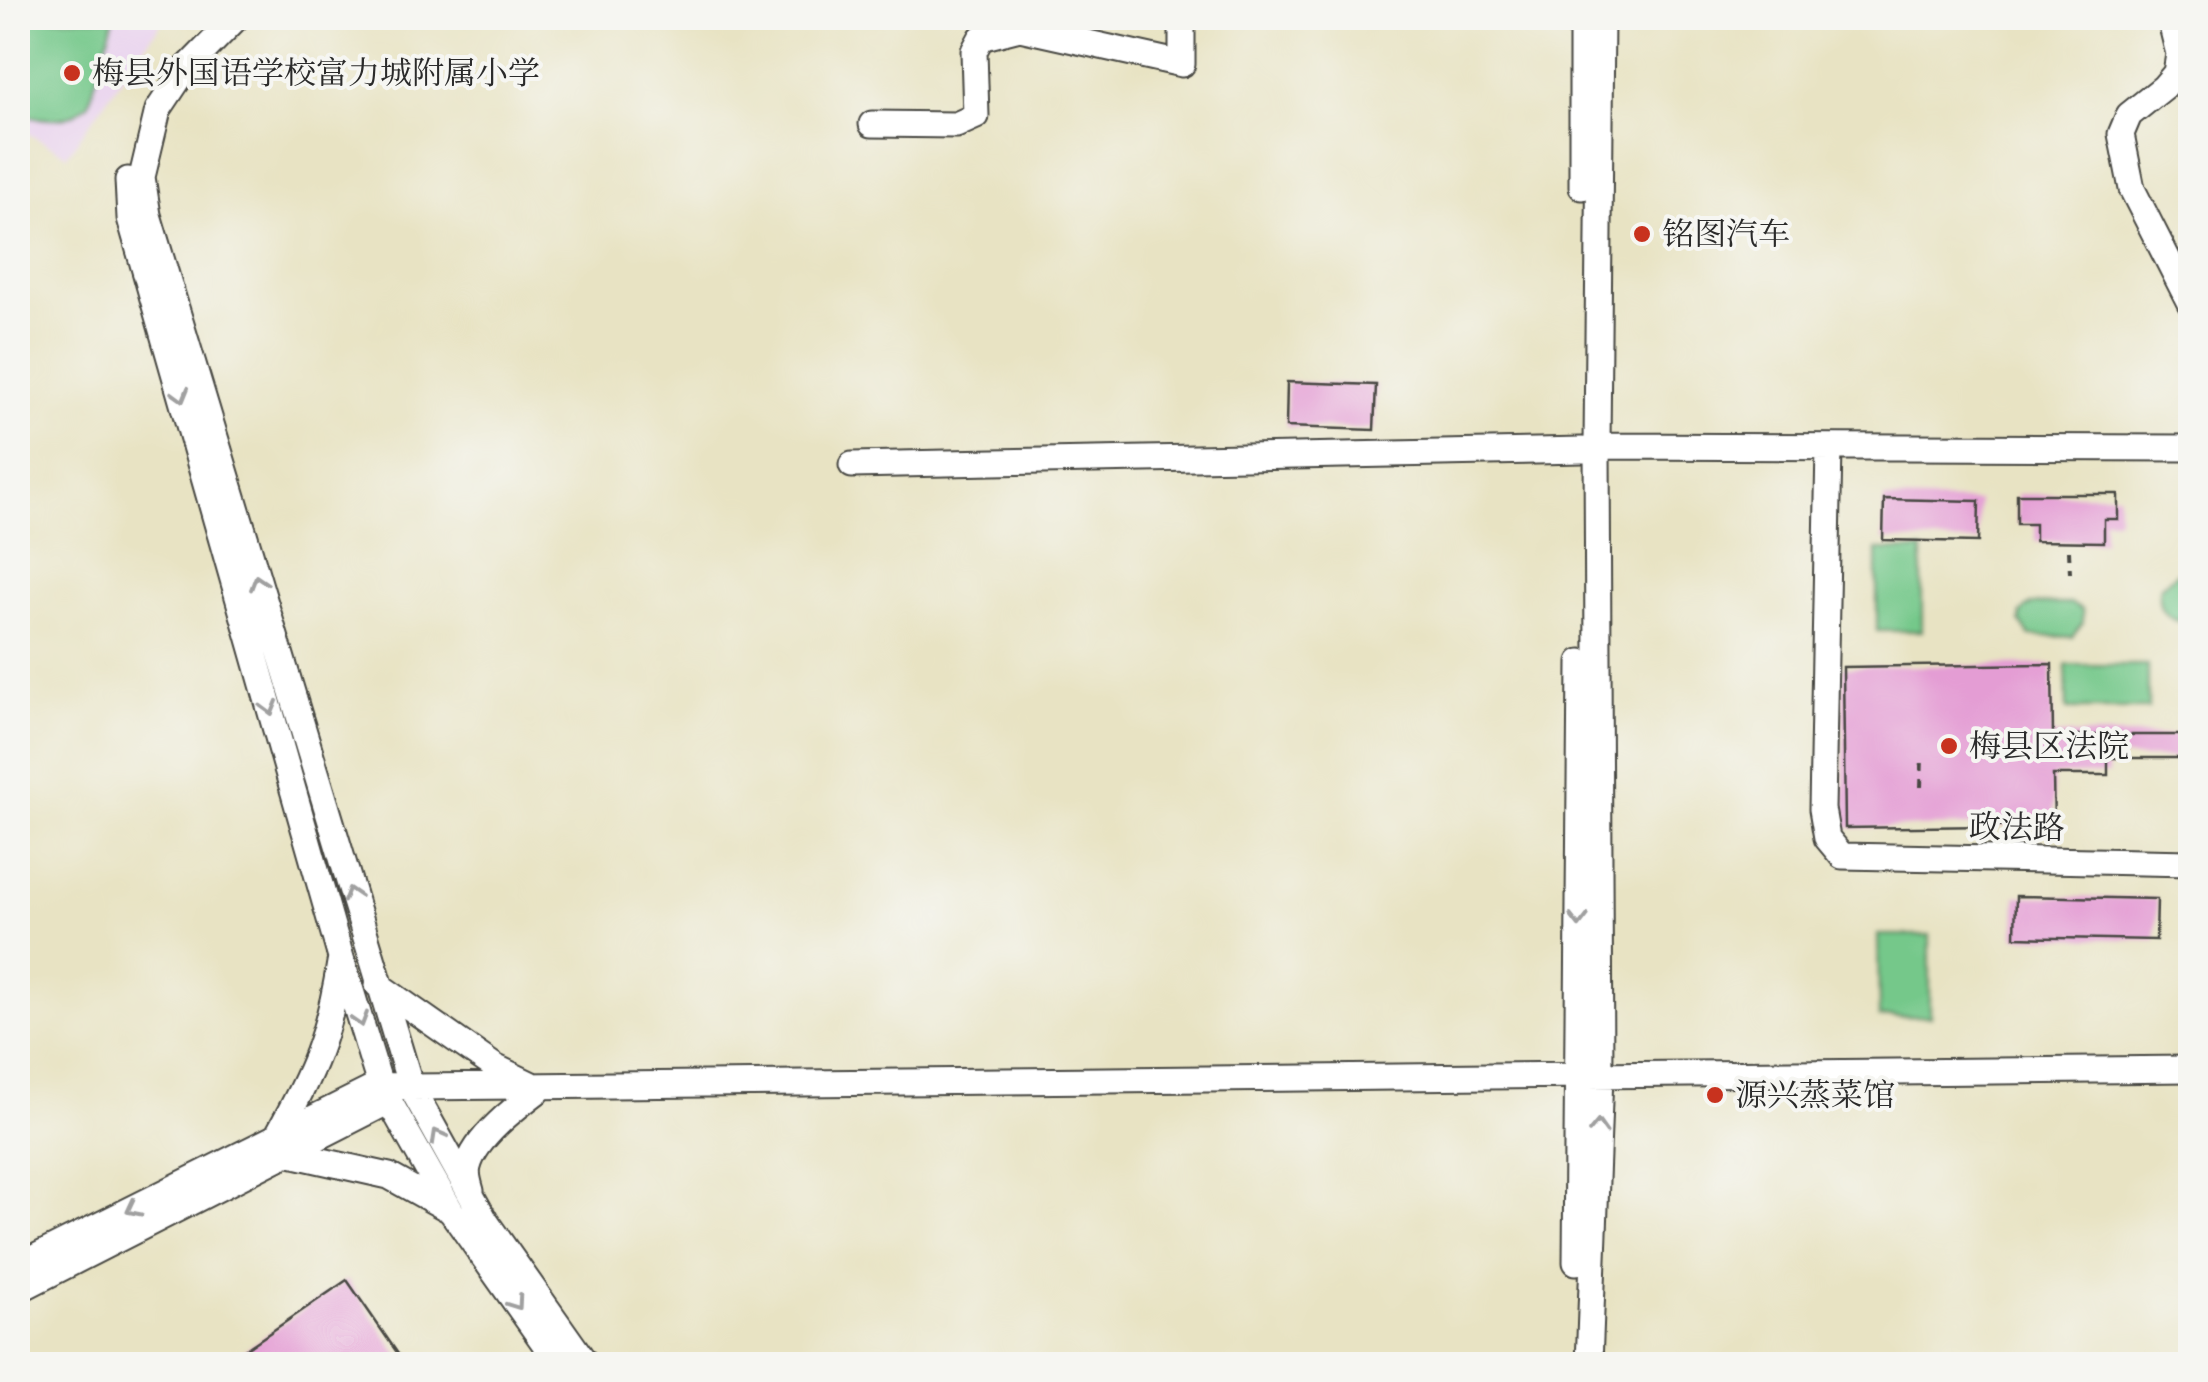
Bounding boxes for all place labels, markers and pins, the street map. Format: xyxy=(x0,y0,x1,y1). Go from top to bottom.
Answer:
place label: 梅县外国语学校富力城附属小学 xyxy=(92,53,540,92)
marker: 梅县外国语学校富力城附属小学 xyxy=(61,62,83,84)
place label: 铭图汽车 xyxy=(1662,214,1790,253)
marker: 铭图汽车 xyxy=(1631,223,1653,245)
place label: 梅县区法院 xyxy=(1969,726,2129,765)
marker: 梅县区法院 xyxy=(1938,735,1960,757)
place label: 源兴蒸菜馆 xyxy=(1735,1075,1895,1114)
marker: 源兴蒸菜馆 xyxy=(1704,1084,1726,1106)

